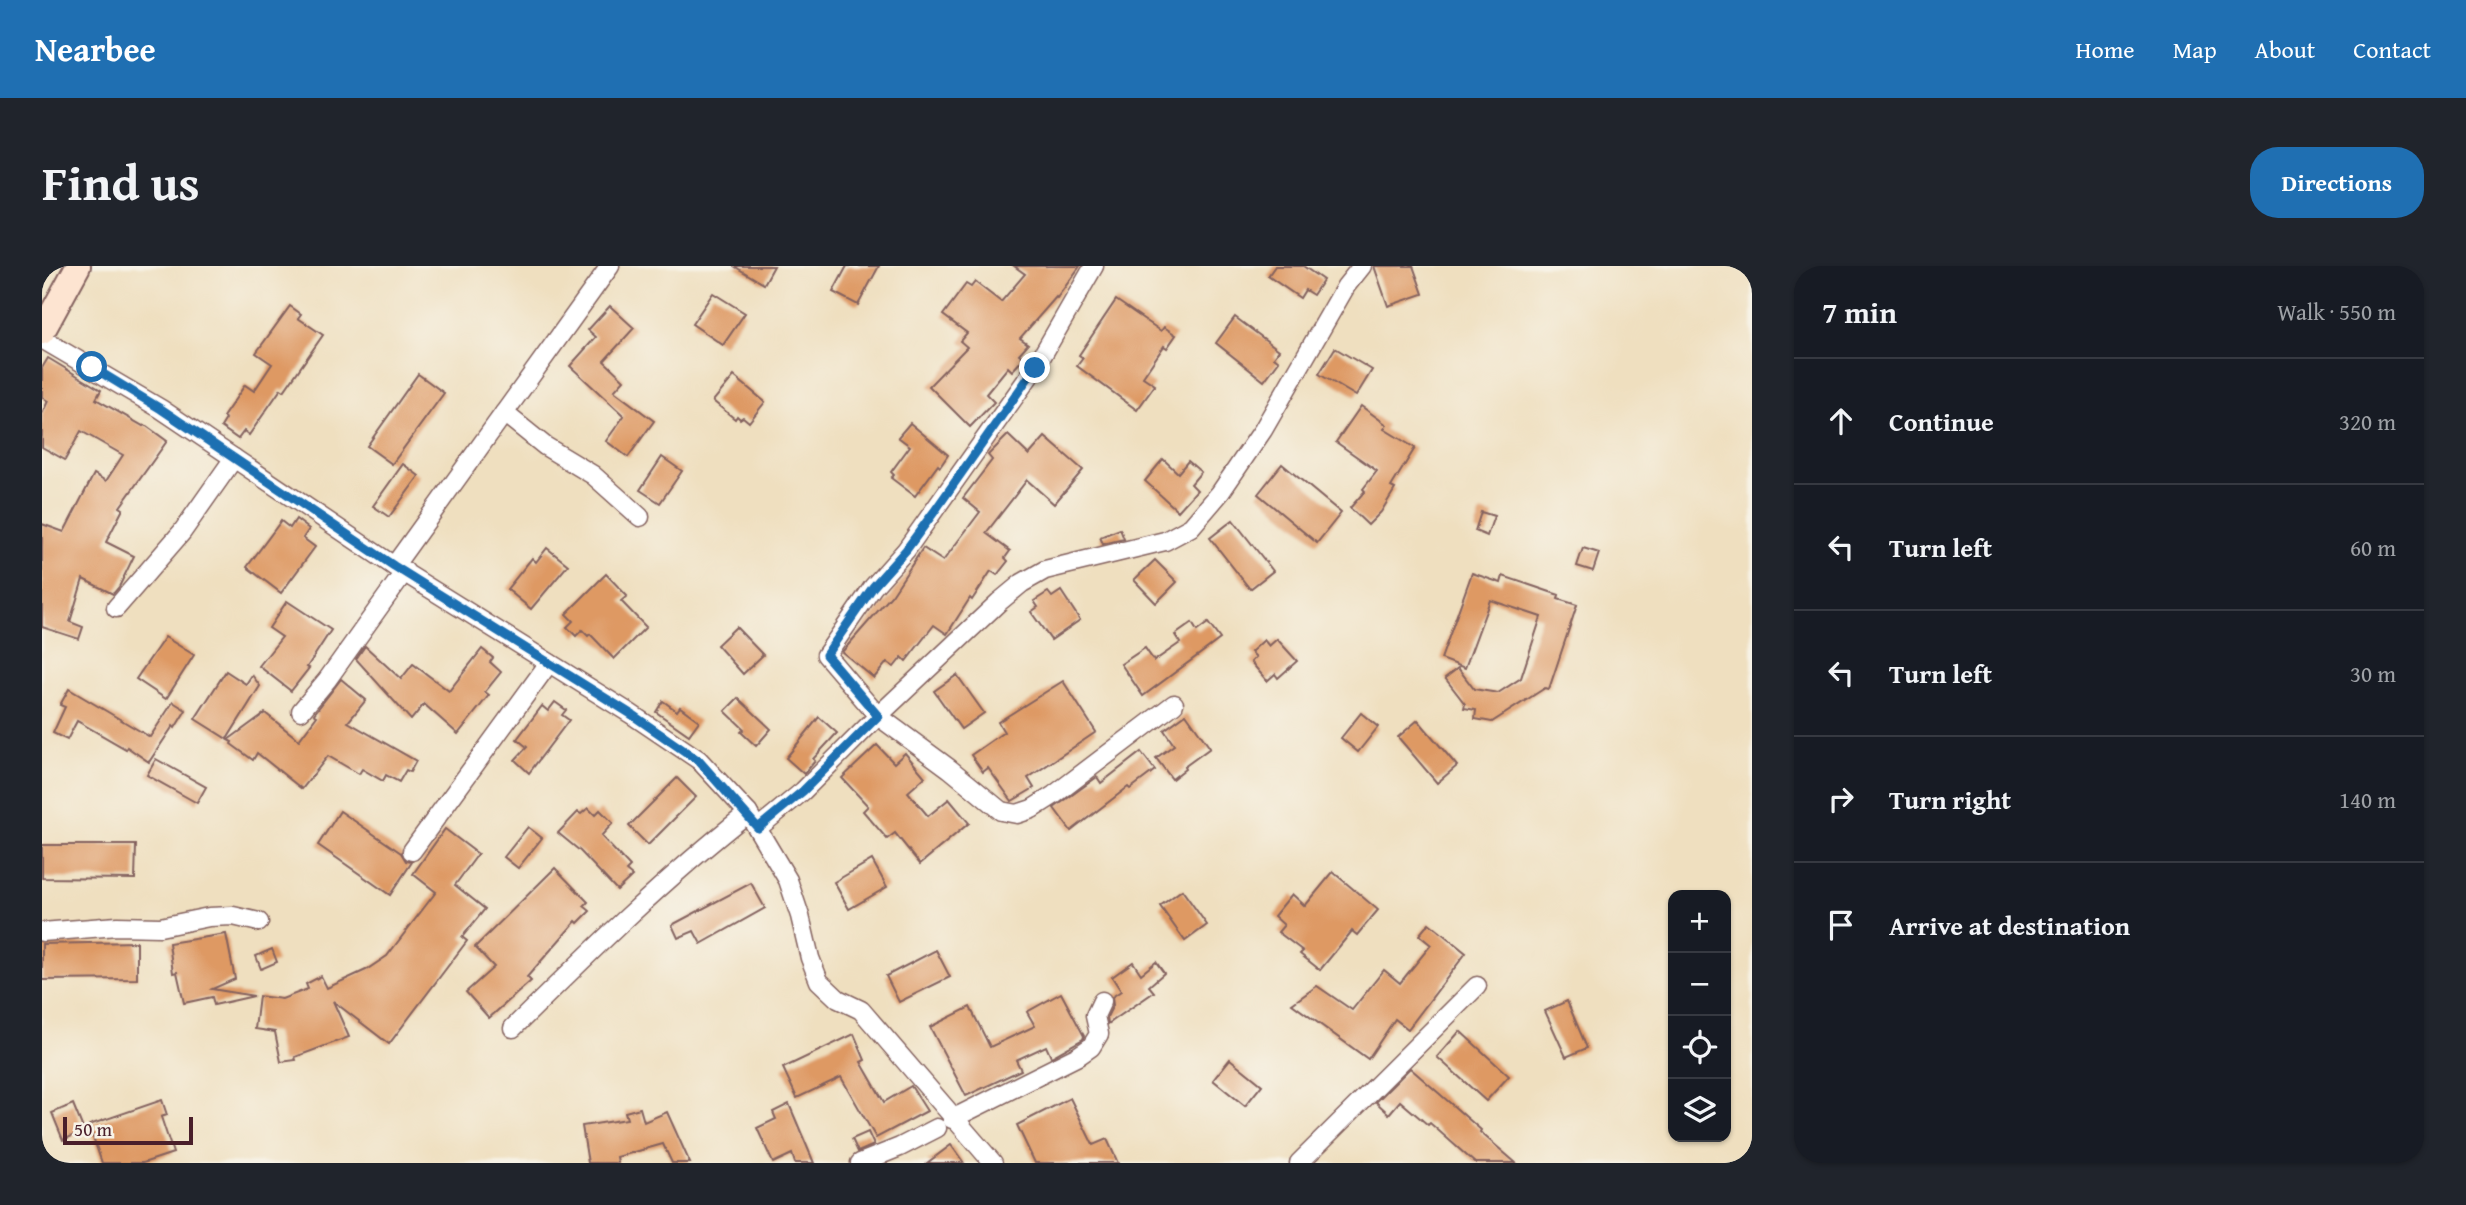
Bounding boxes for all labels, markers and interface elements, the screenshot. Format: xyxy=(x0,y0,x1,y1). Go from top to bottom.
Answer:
text: Nearbee xyxy=(35,25,156,73)
text: Home xyxy=(2076,32,2135,67)
text: Map xyxy=(2173,32,2217,67)
text: About xyxy=(2255,32,2315,67)
text: Contact xyxy=(2353,32,2431,67)
text: Find us xyxy=(42,146,200,218)
button: Directions xyxy=(2250,147,2424,218)
text: 7 min xyxy=(1822,290,1897,334)
text: Walk · 550 m xyxy=(2277,295,2396,328)
route start xyxy=(76,351,107,382)
route end xyxy=(1019,352,1050,383)
icon: ahead xyxy=(1822,402,1860,440)
text: Continue xyxy=(1889,402,1994,441)
text: 320 m xyxy=(2339,405,2396,438)
icon: left xyxy=(1822,528,1860,566)
text: Turn left xyxy=(1889,528,1992,567)
text: 60 m xyxy=(2350,531,2396,564)
icon: left xyxy=(1822,654,1860,692)
text: Turn left xyxy=(1889,654,1992,693)
text: 30 m xyxy=(2350,657,2396,690)
icon: right xyxy=(1822,780,1860,818)
text: Turn right xyxy=(1889,780,2011,819)
text: 140 m xyxy=(2339,783,2396,816)
map controls xyxy=(1668,890,1731,1142)
button: + xyxy=(1668,890,1731,953)
icon: arrive xyxy=(1822,906,1860,944)
text: Arrive at destination xyxy=(1889,906,2130,945)
button: − xyxy=(1668,953,1731,1016)
button: locate xyxy=(1668,1016,1731,1079)
button: layers xyxy=(1668,1079,1731,1142)
scale bar xyxy=(63,1114,192,1146)
text: 50 m xyxy=(74,1115,112,1143)

